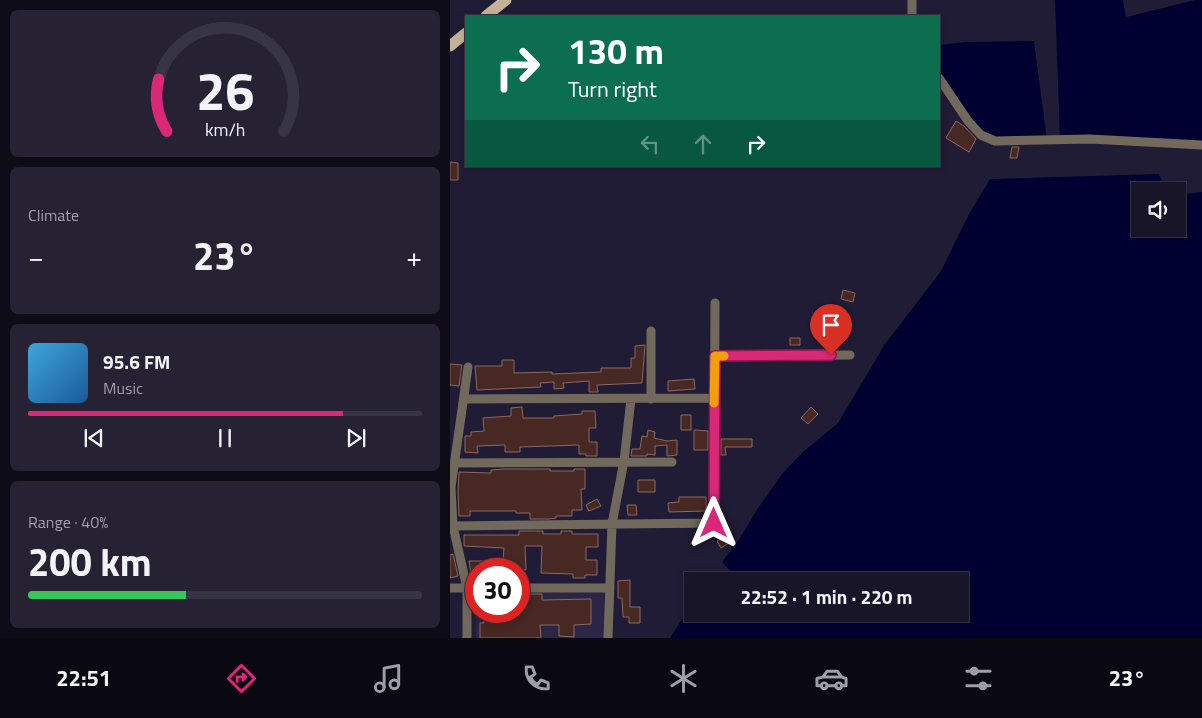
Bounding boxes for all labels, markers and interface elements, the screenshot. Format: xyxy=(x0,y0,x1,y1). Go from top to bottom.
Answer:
text: 130 m xyxy=(568,24,664,78)
icon: right xyxy=(485,35,550,100)
text: 26 xyxy=(196,51,254,130)
text: Turn right xyxy=(568,72,657,106)
text: km/h xyxy=(205,116,245,143)
icon: left xyxy=(636,130,664,158)
icon: ahead xyxy=(689,130,717,158)
icon: right xyxy=(742,130,770,158)
map controls xyxy=(1131,182,1186,237)
button: sound xyxy=(1131,182,1186,237)
text: Climate xyxy=(28,203,79,227)
text: 23° xyxy=(193,227,257,285)
text: − xyxy=(28,235,44,278)
text: + xyxy=(406,235,422,278)
pin xyxy=(810,304,852,355)
icon: arrive xyxy=(817,311,845,339)
text: 95.6 FM xyxy=(103,347,170,376)
text: Music xyxy=(103,376,143,400)
icon: previous xyxy=(80,424,108,452)
icon: pause xyxy=(211,424,239,452)
icon: next xyxy=(342,424,370,452)
position arrow xyxy=(687,496,739,548)
text: Range · 40% xyxy=(28,510,108,534)
text: 200 km xyxy=(28,533,152,591)
speed limit sign: 30 xyxy=(465,558,530,623)
text: 22:52 · 1 min · 220 m xyxy=(740,582,913,611)
text: 22:51 xyxy=(56,661,111,695)
icon: directions xyxy=(224,661,259,696)
icon: music xyxy=(371,661,406,696)
icon: phone xyxy=(519,661,554,696)
icon: climate xyxy=(666,661,701,696)
icon: car xyxy=(814,661,849,696)
icon: filters xyxy=(961,661,996,696)
text: 23° xyxy=(1109,661,1146,695)

